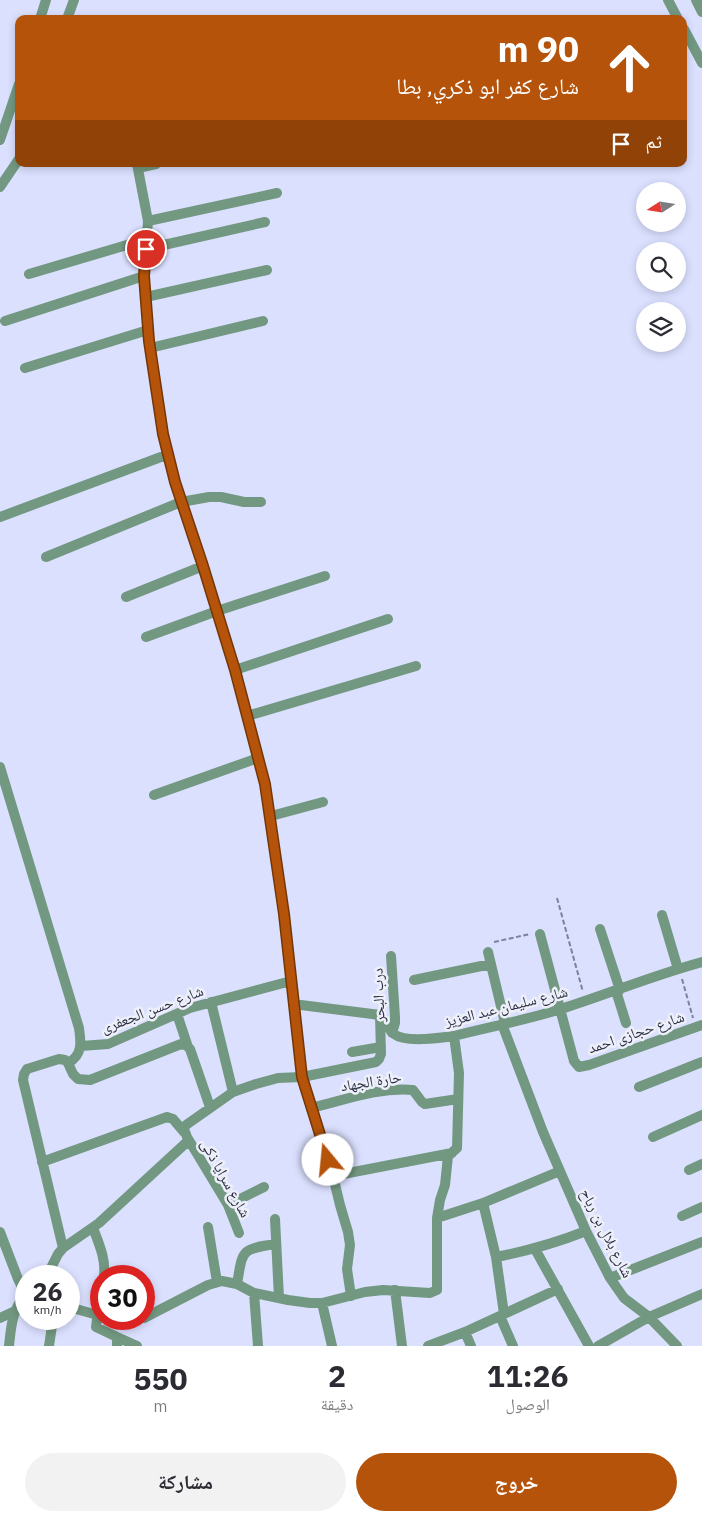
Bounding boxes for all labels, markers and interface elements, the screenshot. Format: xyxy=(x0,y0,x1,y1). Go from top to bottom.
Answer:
text: 90 m xyxy=(497,26,579,72)
icon: ahead xyxy=(597,35,662,100)
text: شارع كفر ابو ذكري, بطا xyxy=(396,71,579,100)
text: ثم xyxy=(645,129,662,153)
icon: arrive xyxy=(607,130,635,158)
north arrow xyxy=(636,182,686,232)
map controls xyxy=(636,182,686,352)
pin xyxy=(125,228,167,270)
icon: arrive xyxy=(132,235,160,263)
button: search xyxy=(636,242,686,292)
button: layers xyxy=(636,302,686,352)
street label: درب البحر xyxy=(368,968,388,1023)
street label: شارع حسن الجعفرى xyxy=(98,981,206,1038)
street label: شارع سليمان عبد العزيز xyxy=(442,981,570,1032)
street label: شارع حجازى احمد xyxy=(585,1007,687,1058)
street label: حارة الجهاد xyxy=(339,1067,403,1095)
position arrow xyxy=(301,1133,353,1185)
street label: شارع سرايا ذكى xyxy=(196,1135,255,1221)
street label: شارع بلال بن رباح xyxy=(576,1185,638,1281)
speed limit sign: 30 xyxy=(90,1265,155,1330)
text: 26 xyxy=(32,1275,63,1308)
text: km/h xyxy=(33,1302,62,1317)
text: 2 xyxy=(328,1356,346,1395)
text: 11:26 xyxy=(487,1356,569,1395)
text: 550 xyxy=(133,1359,187,1398)
text: دقيقة xyxy=(321,1394,353,1414)
text: الوصول xyxy=(506,1394,550,1414)
text: m xyxy=(153,1396,167,1416)
button: مشاركة xyxy=(25,1453,346,1511)
button: خروج xyxy=(356,1453,677,1511)

